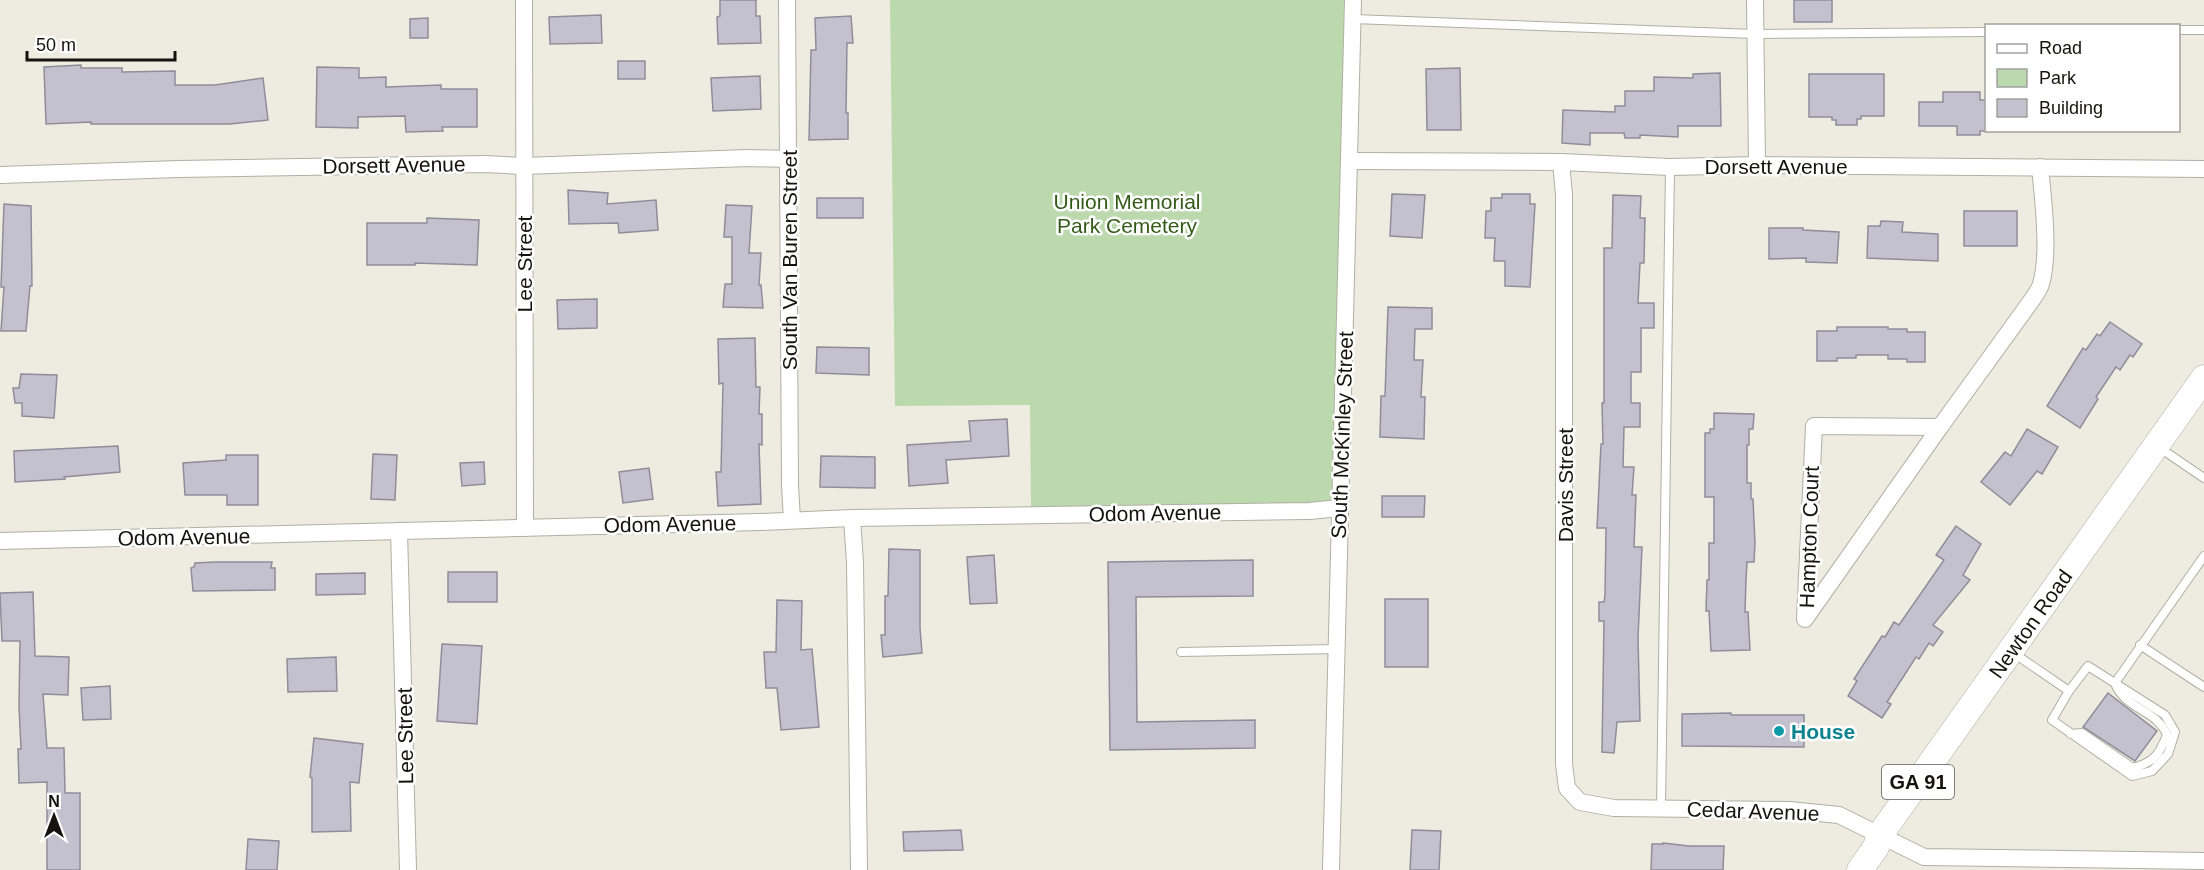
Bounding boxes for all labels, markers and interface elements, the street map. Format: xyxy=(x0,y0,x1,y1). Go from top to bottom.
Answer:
scale bar xyxy=(27,24,176,62)
legend xyxy=(1985,24,2180,132)
text: 50 m xyxy=(36,35,76,55)
text: Road xyxy=(2039,38,2082,58)
text: Park xyxy=(2039,68,2077,88)
text: Building xyxy=(2039,98,2103,118)
street label: South Van Buren Street xyxy=(778,150,801,370)
street label: Dorsett Avenue xyxy=(322,152,466,178)
street label: Dorsett Avenue xyxy=(1704,155,1848,178)
park label: Union Memorial Park Cemetery xyxy=(1053,190,1201,237)
street label: Lee Street xyxy=(513,215,536,312)
street label: South McKinley Street xyxy=(1327,331,1357,539)
street label: Davis Street xyxy=(1554,428,1577,542)
street label: Hampton Court xyxy=(1795,465,1823,609)
street label: Odom Avenue xyxy=(1088,500,1222,526)
street label: Odom Avenue xyxy=(603,511,737,537)
street label: Odom Avenue xyxy=(117,524,251,550)
street label: Newton Road xyxy=(1984,565,2076,682)
street label: Lee Street xyxy=(393,687,417,785)
place label: House xyxy=(1791,720,1855,743)
marker: House xyxy=(1772,724,1786,738)
road number: GA 91 xyxy=(1882,765,1954,799)
north arrow xyxy=(24,786,84,846)
text: N xyxy=(48,793,60,810)
street label: Cedar Avenue xyxy=(1686,797,1820,825)

